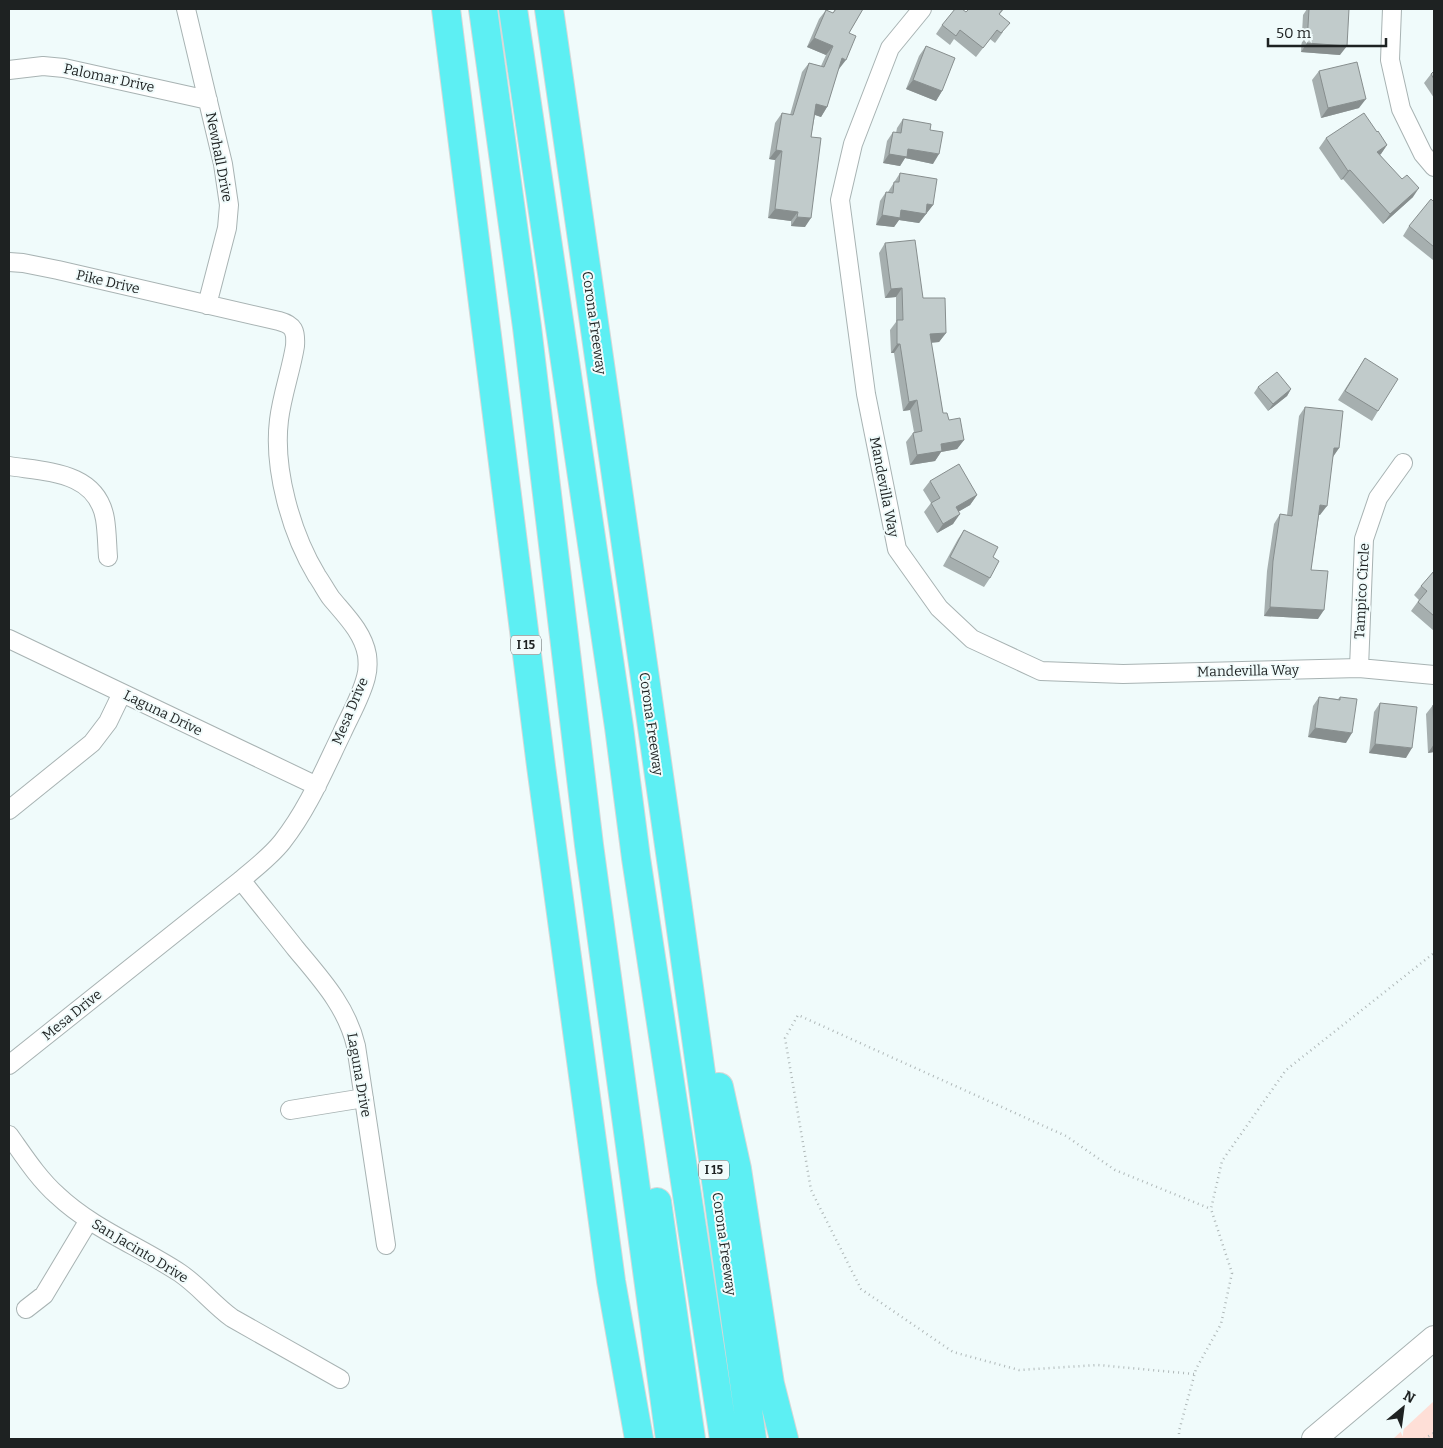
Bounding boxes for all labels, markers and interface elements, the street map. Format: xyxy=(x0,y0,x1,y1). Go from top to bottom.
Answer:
scale bar xyxy=(1268,15,1386,47)
text: 50 m xyxy=(1276,24,1312,42)
street label: Palomar Drive xyxy=(62,60,156,96)
street label: Newhall Drive xyxy=(202,111,236,203)
street label: Pike Drive xyxy=(75,266,141,298)
street label: Corona Freeway xyxy=(578,270,610,376)
street label: Mandevilla Way xyxy=(866,435,902,539)
street label: Tampico Circle xyxy=(1351,543,1373,639)
road number: I 15 xyxy=(511,636,541,654)
street label: Mandevilla Way xyxy=(1197,662,1300,680)
street label: Corona Freeway xyxy=(635,671,667,777)
street label: Mesa Drive xyxy=(328,675,372,747)
street label: Laguna Drive xyxy=(121,687,205,739)
street label: Mesa Drive xyxy=(39,986,105,1044)
street label: Laguna Drive xyxy=(343,1031,375,1119)
road number: I 15 xyxy=(699,1160,729,1180)
street label: Corona Freeway xyxy=(708,1191,740,1297)
street label: San Jacinto Drive xyxy=(89,1215,191,1287)
north arrow xyxy=(1378,1383,1428,1433)
text: N xyxy=(1400,1387,1418,1407)

